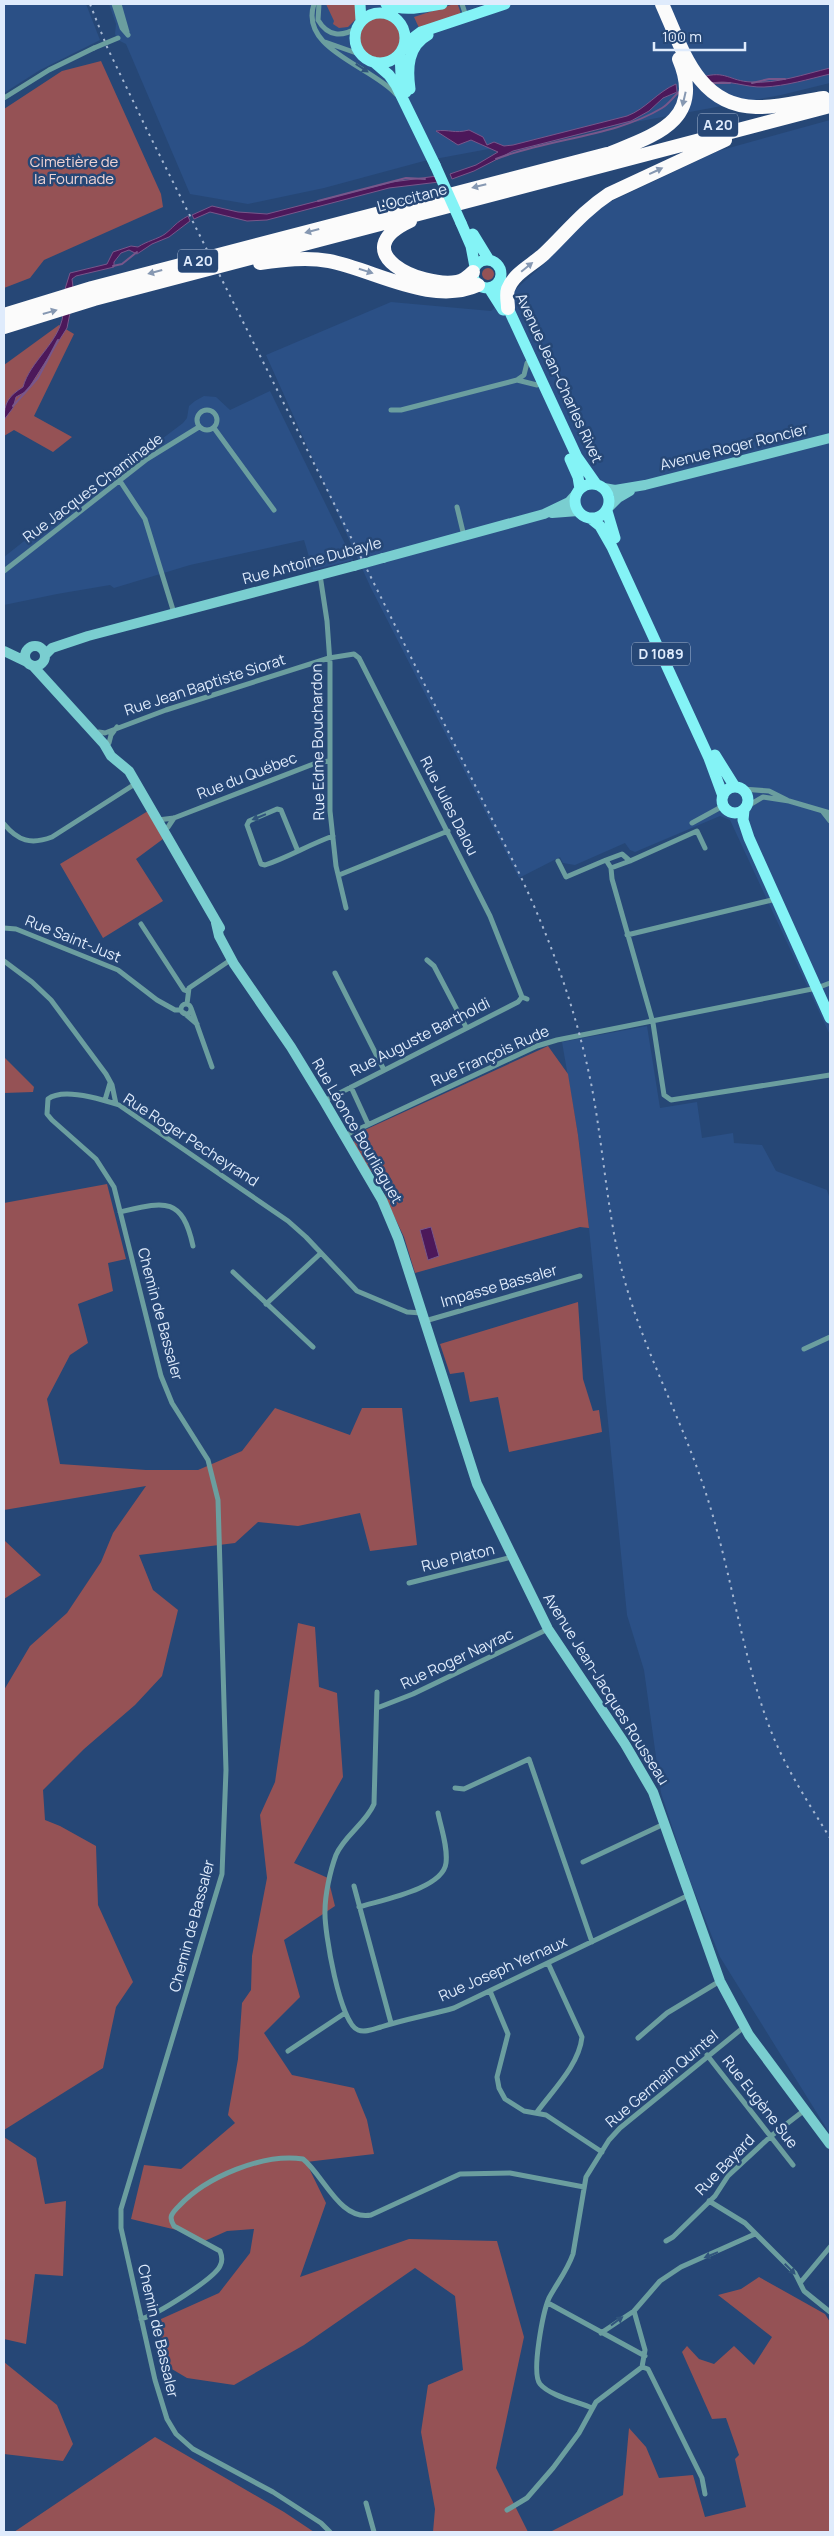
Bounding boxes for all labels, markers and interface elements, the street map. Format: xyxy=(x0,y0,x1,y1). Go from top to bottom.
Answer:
scale bar xyxy=(654,20,745,52)
text: 100 m xyxy=(662,26,702,47)
one-way arrow xyxy=(356,63,369,72)
one-way arrow xyxy=(679,91,687,107)
road number: A 20 xyxy=(698,114,738,136)
park label: Cimetière de la Fournade xyxy=(30,151,119,189)
one-way arrow xyxy=(649,167,663,175)
street label: L'Occitane xyxy=(375,178,449,217)
one-way arrow xyxy=(471,182,486,190)
one-way arrow xyxy=(304,227,319,235)
road number: A 20 xyxy=(178,250,218,272)
one-way arrow xyxy=(521,261,533,273)
one-way arrow xyxy=(359,267,374,275)
one-way arrow xyxy=(147,268,162,276)
street label: Avenue Jean-Charles Rivet xyxy=(511,289,608,466)
one-way arrow xyxy=(43,307,58,315)
street label: Avenue Roger Roncier xyxy=(658,418,811,475)
street label: Rue Jacques Chaminade xyxy=(18,428,167,547)
street label: Rue Antoine Dubayle xyxy=(240,532,384,589)
road number: D 1089 xyxy=(632,642,690,666)
street label: Rue Jean Baptiste Siorat xyxy=(122,649,288,721)
street label: Rue Edme Bouchardon xyxy=(306,664,329,820)
street label: Rue du Québec xyxy=(194,747,300,804)
street label: Rue Jules Dalou xyxy=(415,753,484,859)
one-way arrow xyxy=(251,813,266,821)
street label: Rue Saint-Just xyxy=(22,910,124,967)
street label: Rue Auguste Bartholdi xyxy=(346,992,493,1081)
street label: Rue François Rude xyxy=(427,1020,552,1091)
street label: Rue Léonce Bourliaguet xyxy=(307,1054,408,1207)
street label: Rue Roger Pecheyrand xyxy=(120,1088,263,1191)
street label: Chemin de Bassaler xyxy=(133,1245,188,1383)
street label: Impasse Bassaler xyxy=(438,1259,560,1312)
street label: Rue Platon xyxy=(419,1538,497,1577)
street label: Avenue Jean-Jacques Rousseau xyxy=(538,1589,674,1789)
street label: Rue Roger Nayrac xyxy=(397,1623,517,1694)
street label: Chemin de Bassaler xyxy=(164,1857,219,1994)
street label: Rue Joseph Yernaux xyxy=(435,1931,570,2006)
street label: Rue Germain Quintel xyxy=(601,2025,723,2132)
street label: Rue Eugène Sue xyxy=(717,2051,803,2153)
street label: Rue Bayard xyxy=(690,2130,759,2200)
one-way arrow xyxy=(704,2251,718,2259)
street label: Chemin de Bassaler xyxy=(133,2262,184,2400)
one-way arrow xyxy=(783,2263,795,2275)
one-way arrow xyxy=(610,2316,623,2327)

